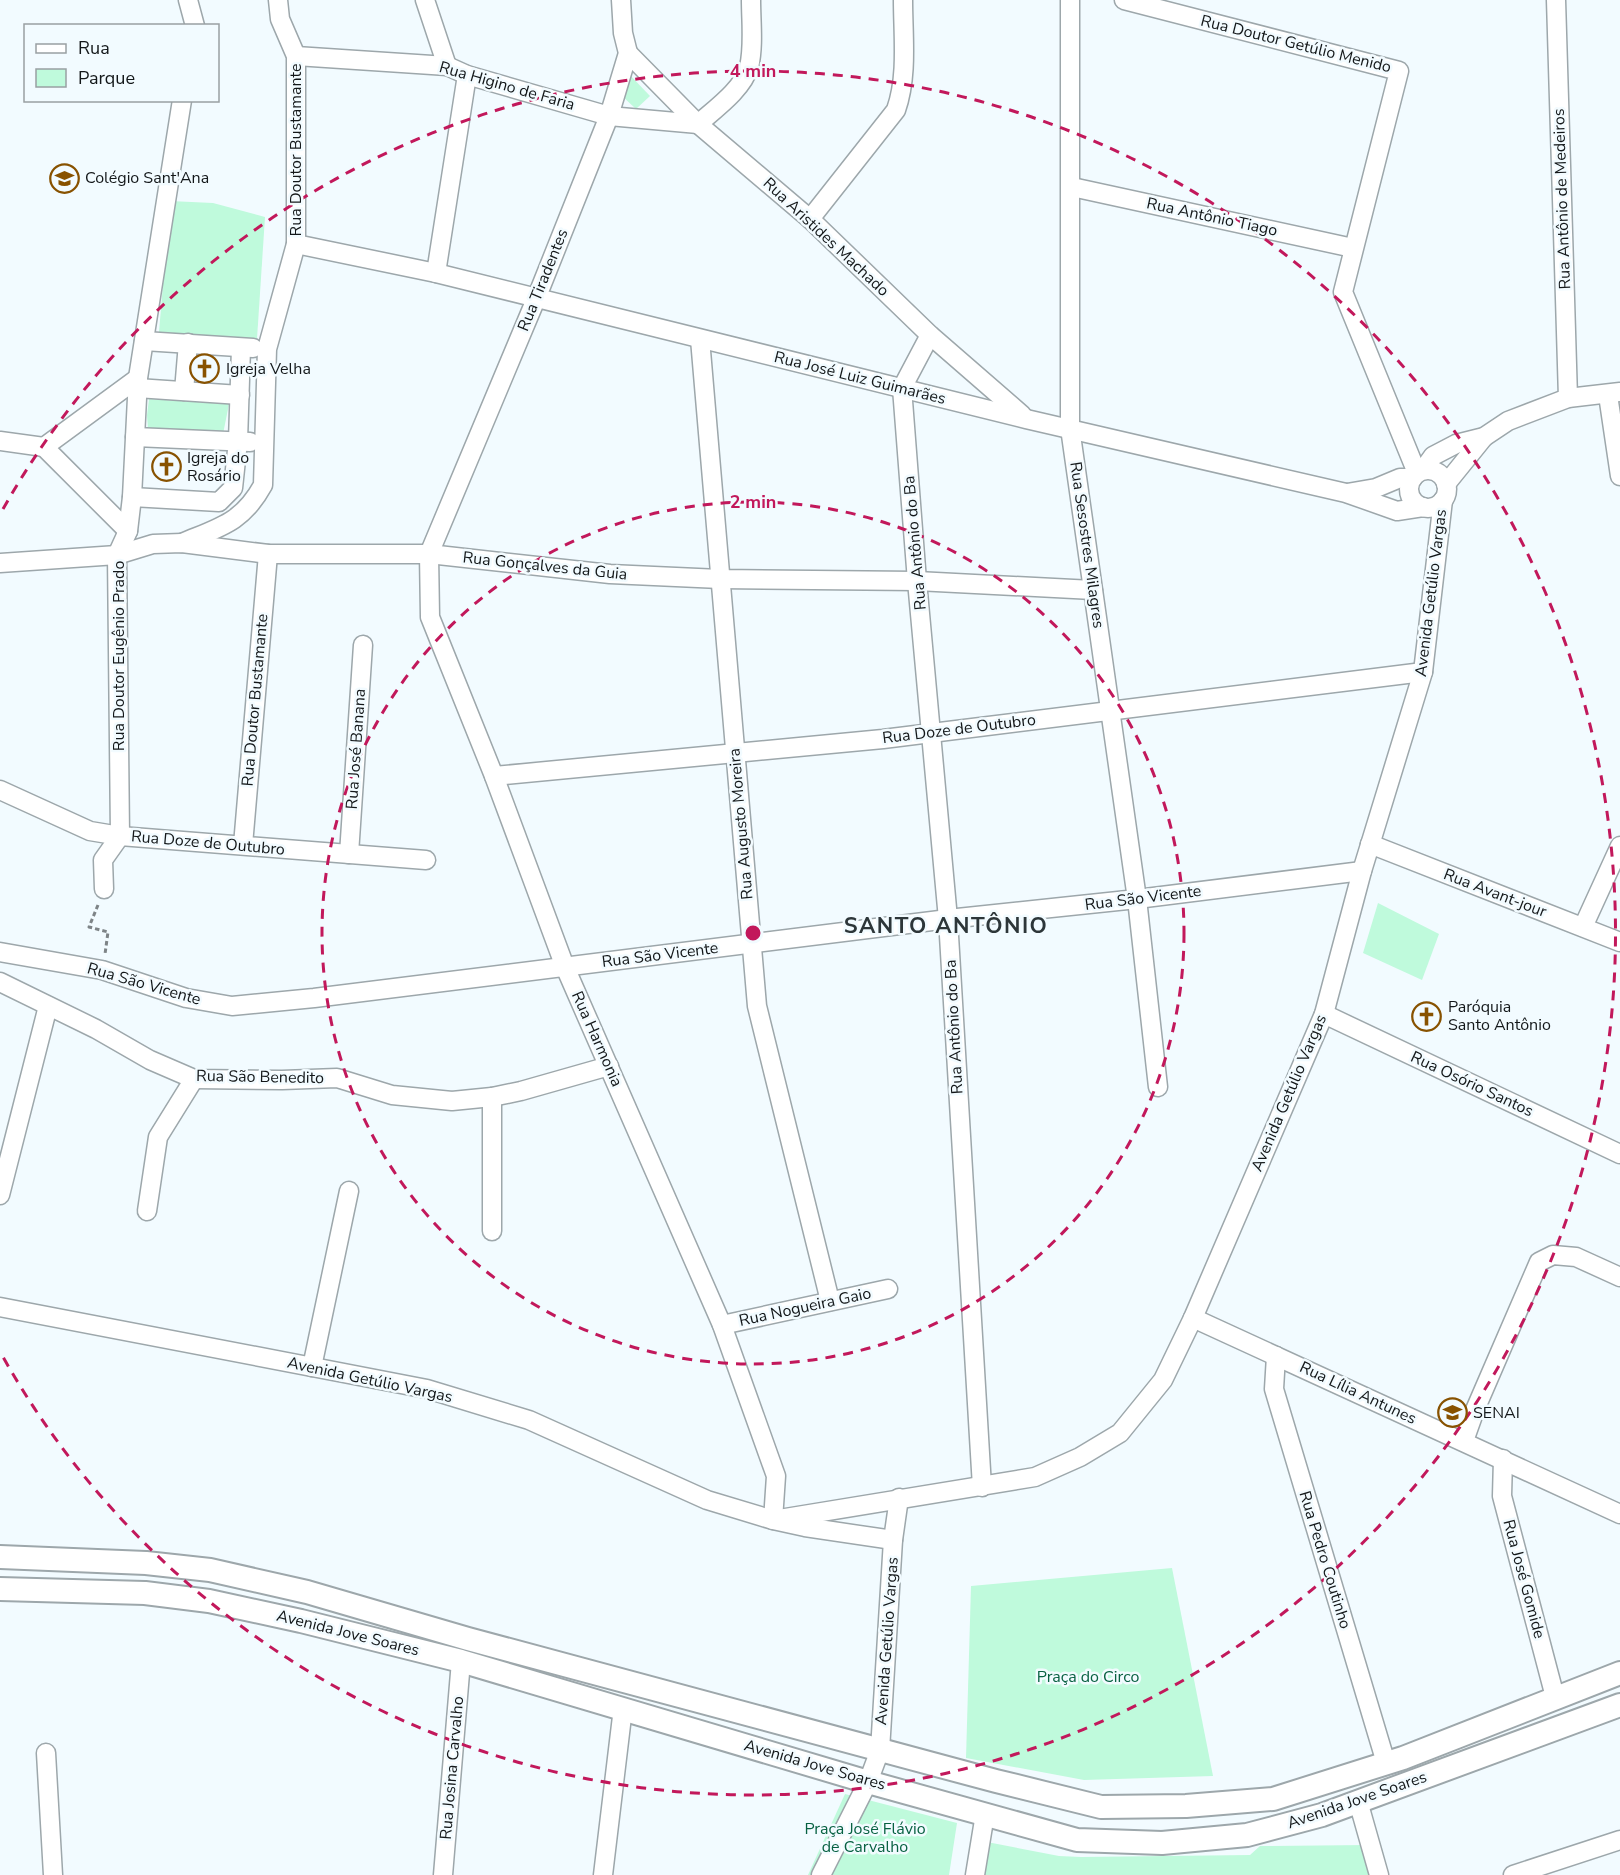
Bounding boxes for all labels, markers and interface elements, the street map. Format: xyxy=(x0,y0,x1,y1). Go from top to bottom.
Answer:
street label: Rua Doutor Getúlio Menido xyxy=(1198,10,1394,78)
legend xyxy=(24,24,219,102)
text: Rua xyxy=(78,36,110,60)
street label: Rua Higino de Faria xyxy=(437,56,577,116)
text: 4 min xyxy=(730,59,776,83)
street label: Rua Doutor Bustamante xyxy=(285,63,307,237)
text: Parque xyxy=(78,66,135,90)
street label: Rua Antônio de Medeiros xyxy=(1548,108,1576,290)
school or university icon: Colégio Sant'Ana xyxy=(48,162,80,194)
place label: Colégio Sant'Ana xyxy=(85,167,209,189)
street label: Rua Aristides Machado xyxy=(758,173,894,301)
street label: Rua Antônio Tiago xyxy=(1144,192,1280,242)
street label: Rua Tiradentes xyxy=(512,226,574,334)
street label: Rua José Luiz Guimarães xyxy=(772,346,948,410)
church icon: Igreja Velha xyxy=(189,353,221,385)
place label: Igreja Velha xyxy=(226,358,311,380)
place label: Igreja do Rosário xyxy=(187,447,249,487)
church icon: Igreja do Rosário xyxy=(150,451,182,483)
street label: Rua Sesostres Milagres xyxy=(1064,460,1110,630)
street label: Rua Antônio do Ba xyxy=(898,475,932,611)
text: 2 min xyxy=(730,490,776,514)
street label: Avenida Getúlio Vargas xyxy=(1410,508,1452,678)
street label: Rua Gonçalves da Guia xyxy=(462,546,628,586)
street label: Rua Doutor Eugênio Prado xyxy=(108,561,130,751)
street label: Rua Doutor Bustamante xyxy=(237,613,273,787)
street label: Rua José Banana xyxy=(341,688,371,810)
street label: Rua Doze de Outubro xyxy=(881,709,1037,749)
street label: Rua Augusto Moreira xyxy=(723,747,759,901)
street label: Rua Doze de Outubro xyxy=(130,825,286,861)
street label: Rua Avant-jour xyxy=(1440,863,1550,923)
street label: Rua São Vicente xyxy=(1083,880,1203,916)
district label: SANTO ANTÔNIO xyxy=(844,911,1048,941)
centre of rings xyxy=(743,923,763,943)
street label: Rua São Vicente xyxy=(600,937,720,973)
street label: Rua São Vicente xyxy=(85,957,203,1011)
street label: Rua Antônio do Ba xyxy=(939,959,969,1095)
street label: Rua Harmonia xyxy=(566,988,628,1090)
place label: Paróquia Santo Antônio xyxy=(1448,996,1551,1036)
church icon: Paróquia Santo Antônio xyxy=(1411,1000,1443,1032)
street label: Avenida Getúlio Vargas xyxy=(1246,1011,1332,1175)
street label: Rua Osório Santos xyxy=(1407,1046,1537,1122)
street label: Rua São Benedito xyxy=(196,1065,324,1089)
street label: Rua Nogueira Gaio xyxy=(737,1282,873,1332)
street label: Avenida Getúlio Vargas xyxy=(285,1352,455,1408)
street label: Rua Lília Antunes xyxy=(1296,1356,1420,1430)
school or university icon: SENAI xyxy=(1436,1397,1468,1429)
place label: SENAI xyxy=(1473,1402,1520,1424)
street label: Rua Pedro Coutinho xyxy=(1294,1488,1356,1632)
street label: Rua José Gomide xyxy=(1498,1517,1550,1641)
street label: Avenida Getúlio Vargas xyxy=(870,1556,904,1726)
street label: Avenida Jove Soares xyxy=(274,1605,422,1661)
park label: Praça do Circo xyxy=(1037,1666,1139,1688)
street label: Rua Josina Carvalho xyxy=(435,1695,469,1841)
street label: Avenida Jove Soares xyxy=(742,1734,888,1796)
street label: Avenida Jove Soares xyxy=(1284,1766,1430,1834)
park label: Praça José Flávio de Carvalho xyxy=(804,1818,926,1858)

